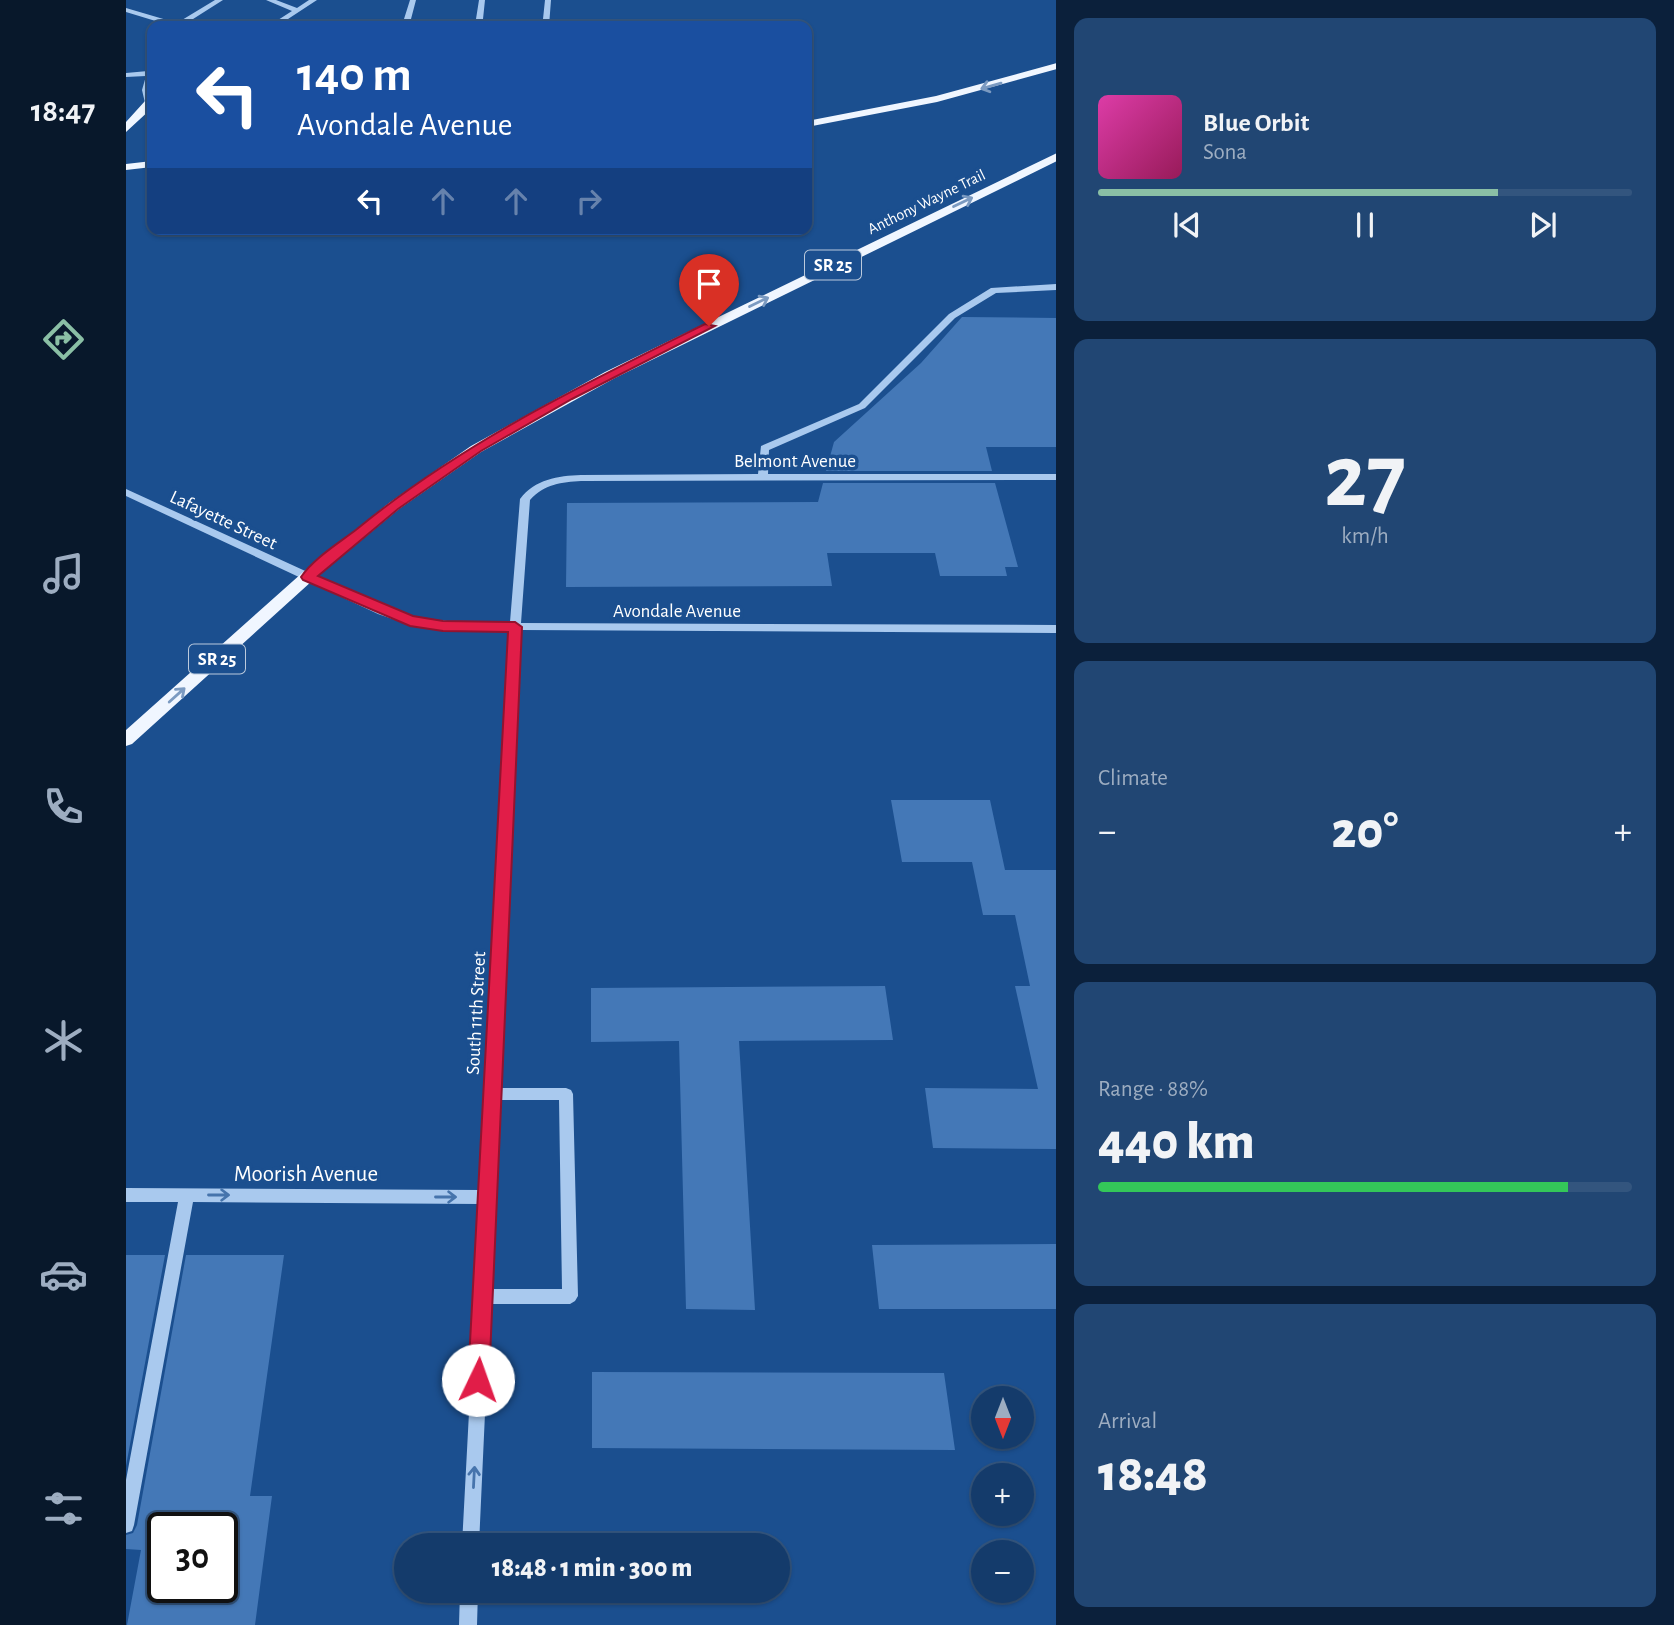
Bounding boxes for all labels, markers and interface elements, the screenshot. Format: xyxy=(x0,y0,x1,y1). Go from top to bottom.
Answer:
icon: left xyxy=(182,49,273,140)
text: 140 m xyxy=(297,51,412,100)
one-way arrow xyxy=(980,80,1003,93)
text: 18:47 xyxy=(31,95,95,127)
text: Avondale Avenue xyxy=(297,109,512,141)
text: Blue Orbit xyxy=(1203,110,1309,136)
text: Sona xyxy=(1203,141,1247,164)
street label: Anthony Wayne Trail xyxy=(865,167,988,238)
icon: left xyxy=(351,182,389,220)
icon: ahead xyxy=(424,182,462,220)
icon: ahead xyxy=(497,182,535,220)
icon: right xyxy=(570,182,608,220)
one-way arrow xyxy=(952,194,973,208)
icon: previous xyxy=(1168,206,1206,244)
icon: pause xyxy=(1346,206,1384,244)
icon: next xyxy=(1524,206,1562,244)
road number: SR 25 xyxy=(805,250,861,279)
pin xyxy=(679,254,739,326)
icon: arrive xyxy=(690,265,728,303)
one-way arrow xyxy=(748,294,769,308)
icon: directions xyxy=(39,315,88,364)
text: 27 xyxy=(1324,432,1406,523)
street label: Belmont Avenue xyxy=(734,452,856,471)
street label: Lafayette Street xyxy=(167,487,280,553)
text: km/h xyxy=(1341,525,1389,548)
icon: music xyxy=(39,549,88,598)
street label: Avondale Avenue xyxy=(613,602,741,621)
road number: SR 25 xyxy=(189,644,245,674)
one-way arrow xyxy=(168,687,186,703)
text: Climate xyxy=(1098,767,1168,790)
icon: phone xyxy=(39,782,88,831)
text: 20° xyxy=(1331,805,1399,857)
text: − xyxy=(1098,813,1116,851)
text: + xyxy=(1614,813,1632,851)
street label: South 11th Street xyxy=(464,951,489,1075)
icon: climate xyxy=(39,1016,88,1065)
text: Range · 88% xyxy=(1098,1078,1208,1101)
text: 440 km xyxy=(1098,1116,1255,1168)
street label: Moorish Avenue xyxy=(234,1163,378,1186)
one-way arrow xyxy=(207,1188,230,1202)
one-way arrow xyxy=(434,1190,457,1204)
icon: car xyxy=(39,1250,88,1299)
position arrow xyxy=(441,1343,515,1417)
north arrow xyxy=(971,1386,1034,1449)
map controls xyxy=(971,1386,1034,1603)
text: Arrival xyxy=(1098,1410,1157,1433)
text: 18:48 xyxy=(1098,1448,1208,1500)
button: + xyxy=(971,1463,1034,1526)
one-way arrow xyxy=(468,1466,481,1489)
icon: filters xyxy=(39,1484,88,1533)
speed limit sign: 30 xyxy=(147,1512,238,1603)
button: − xyxy=(971,1540,1034,1603)
text: 18:48 · 1 min · 300 m xyxy=(492,1555,692,1581)

